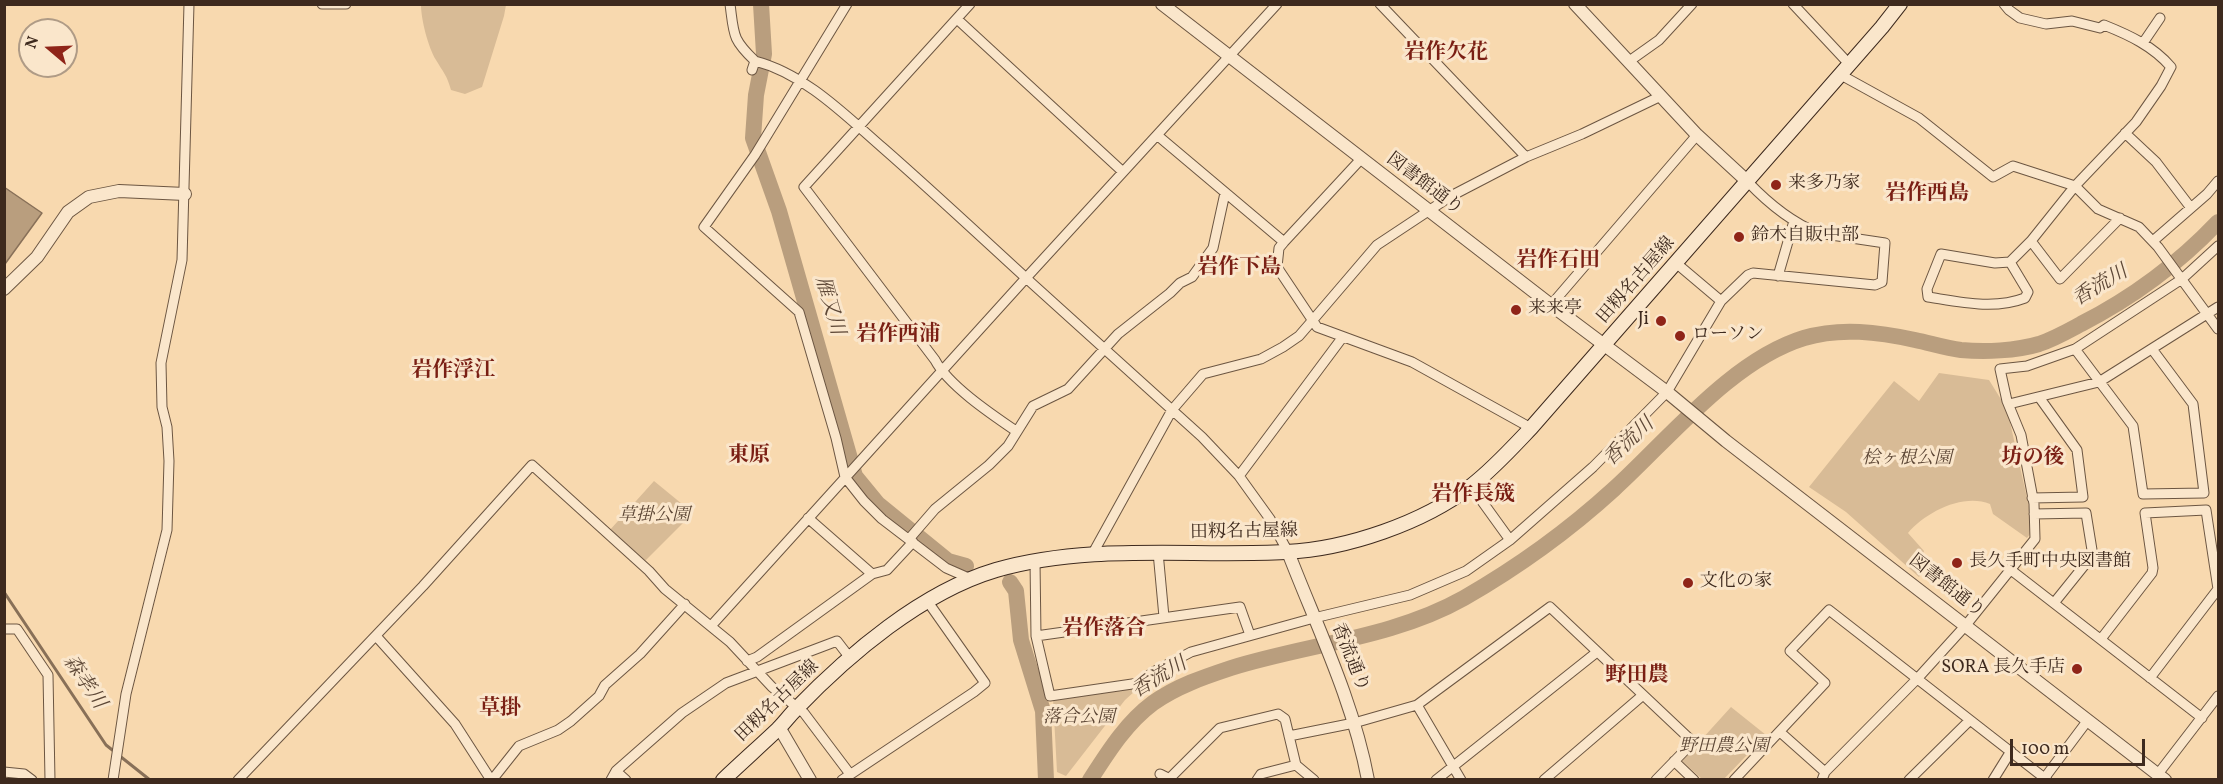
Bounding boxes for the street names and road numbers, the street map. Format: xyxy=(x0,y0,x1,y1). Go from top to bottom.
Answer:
street label: 図書館通り xyxy=(1382,149,1466,221)
street label: 田籾名古屋線 xyxy=(1593,233,1681,329)
street label: 田籾名古屋線 xyxy=(1190,521,1298,545)
street label: 図書館通り xyxy=(1904,551,1988,623)
street label: 香流通り xyxy=(1326,621,1372,695)
street label: 田籾名古屋線 xyxy=(732,657,824,747)

